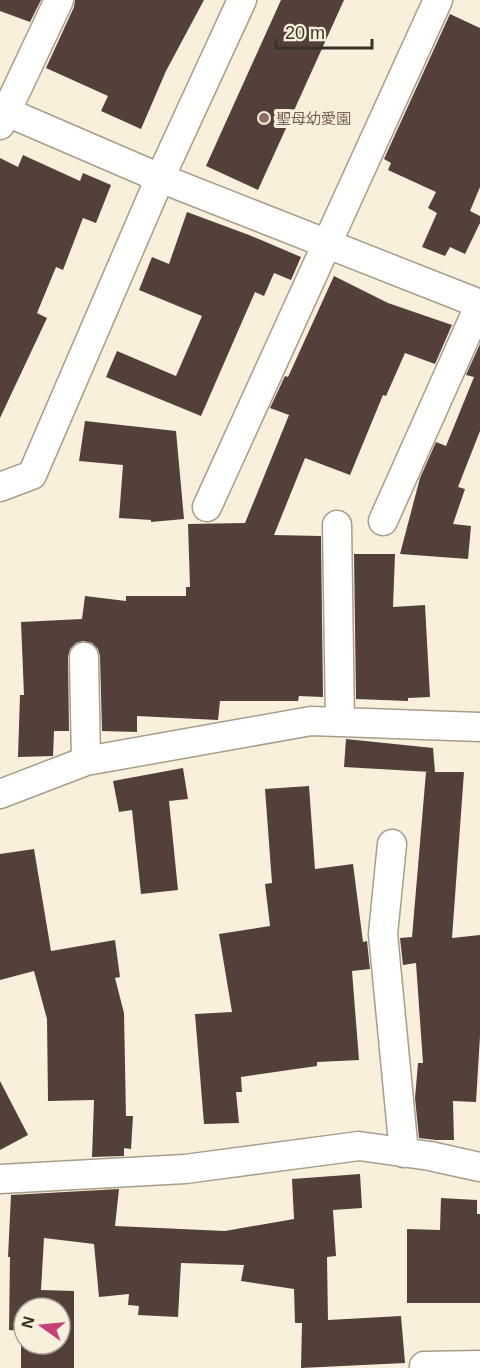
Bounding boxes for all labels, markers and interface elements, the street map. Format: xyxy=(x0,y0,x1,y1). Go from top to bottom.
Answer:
scale bar xyxy=(276,12,372,50)
text: 20 m xyxy=(285,23,325,43)
place label: 聖母幼愛園 xyxy=(276,110,351,127)
marker: 聖母幼愛園 xyxy=(257,111,271,125)
north arrow xyxy=(12,1296,72,1356)
text: N xyxy=(18,1314,38,1330)

